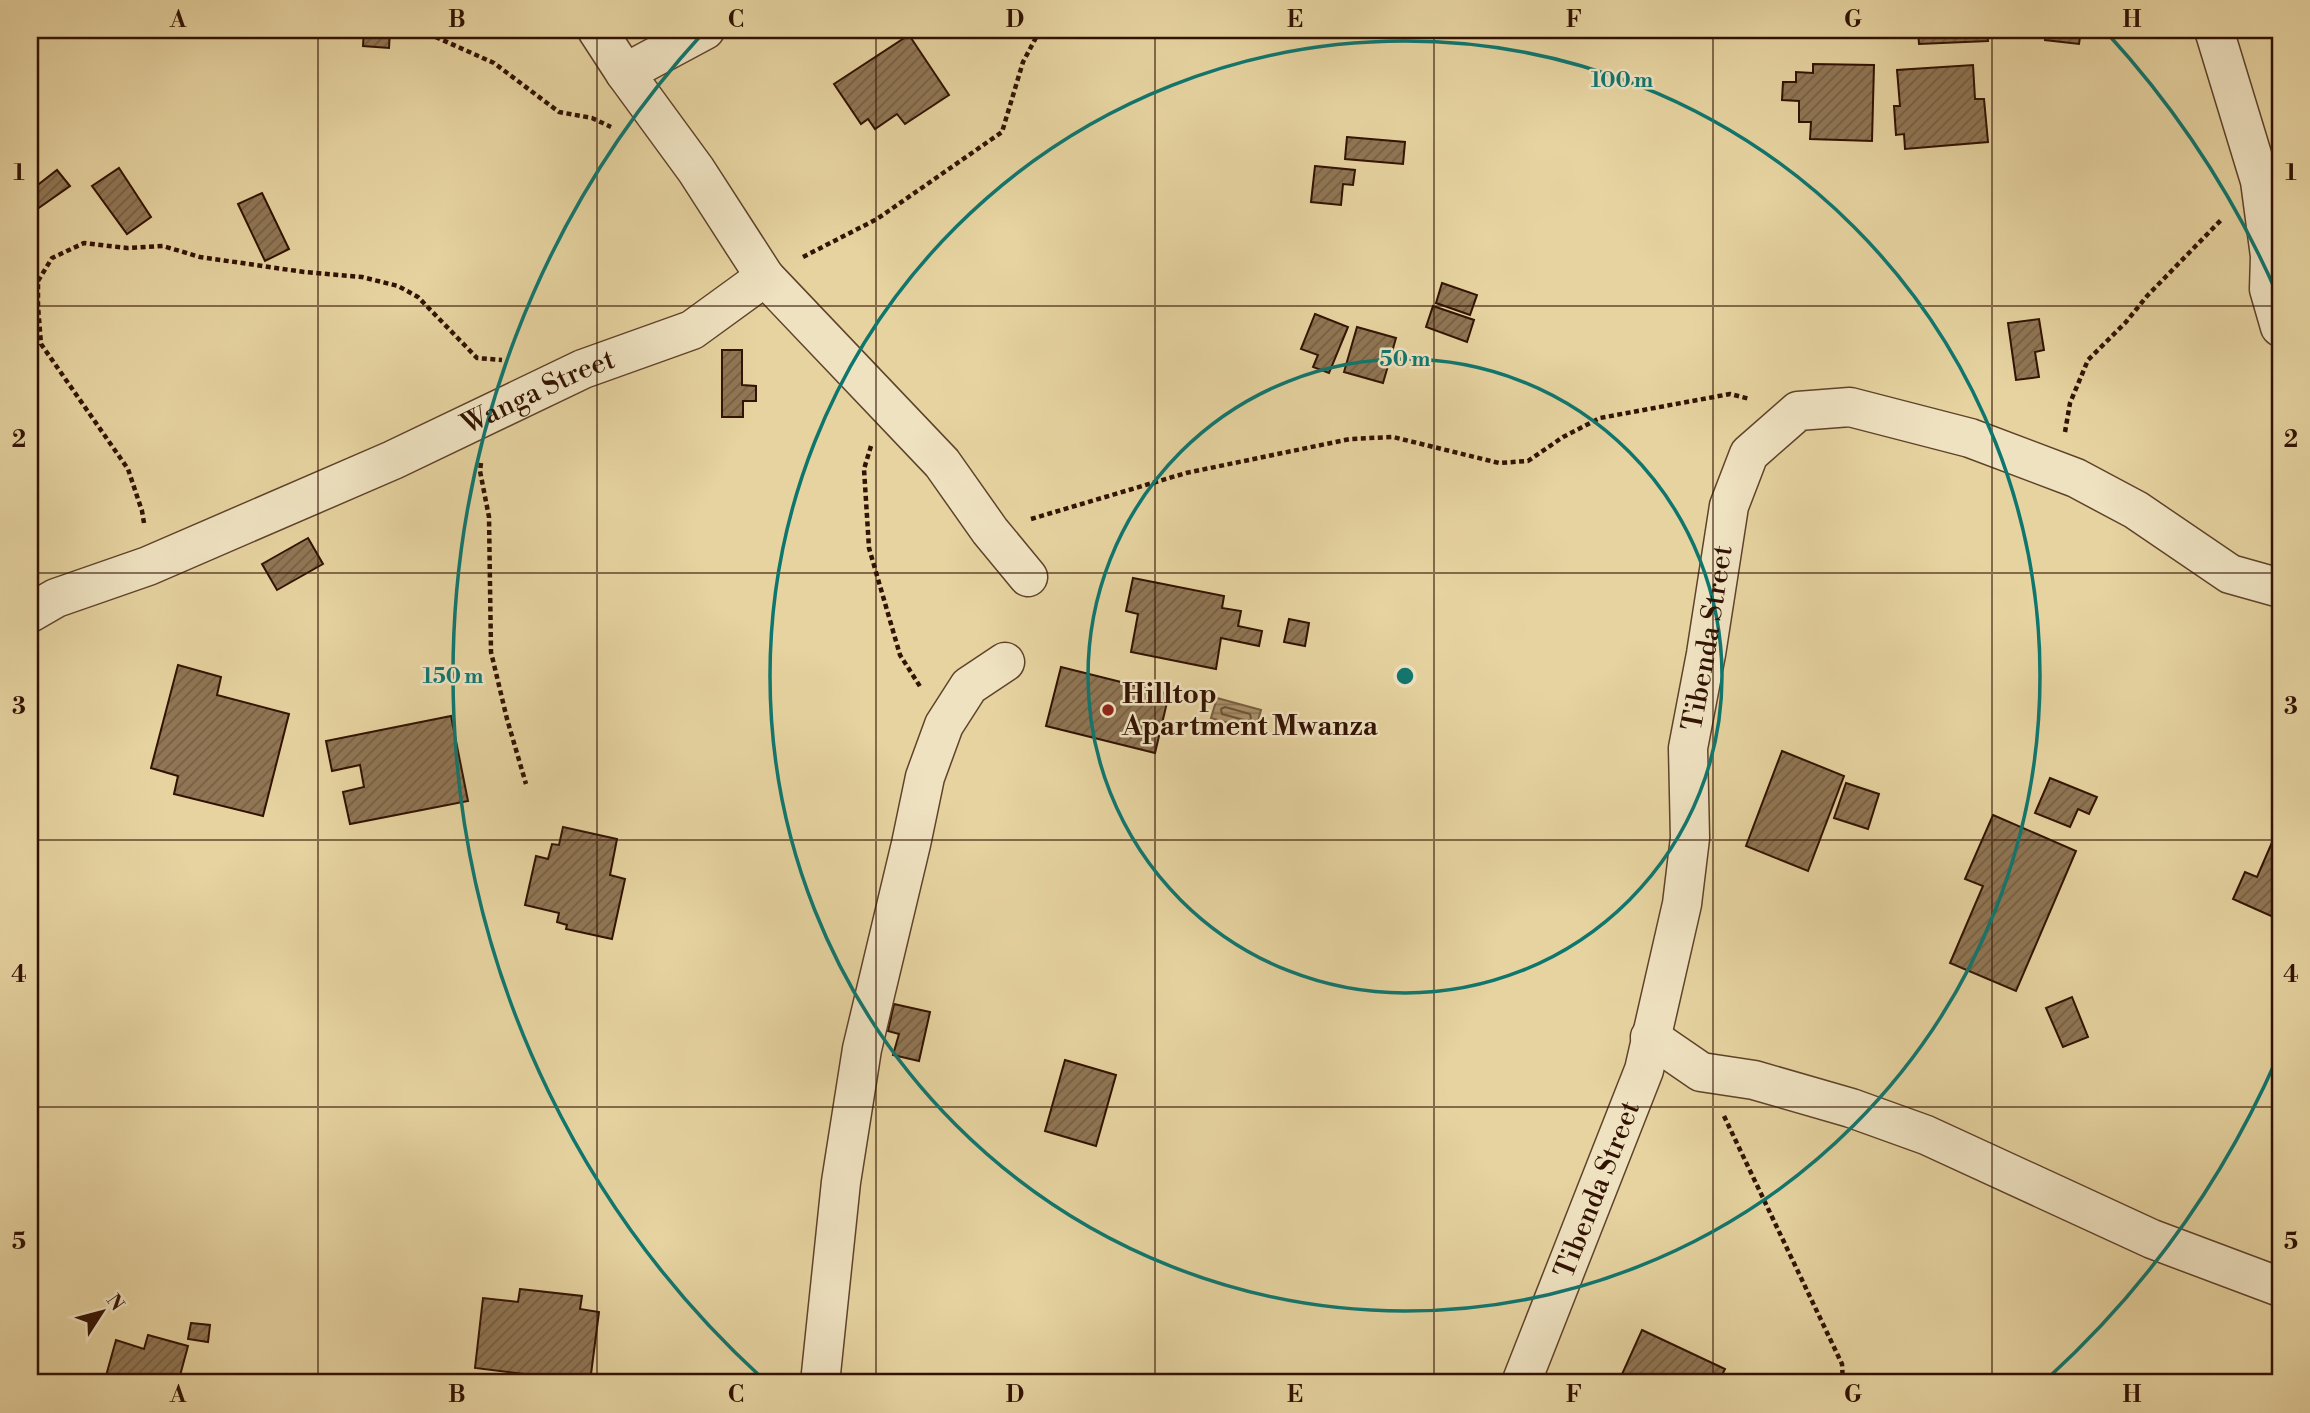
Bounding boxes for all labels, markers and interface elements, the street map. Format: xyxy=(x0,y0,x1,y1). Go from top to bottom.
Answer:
text: A xyxy=(169,6,187,34)
text: B xyxy=(448,6,466,34)
text: C xyxy=(728,6,744,34)
text: D xyxy=(1006,6,1024,34)
text: E xyxy=(1287,6,1303,34)
text: F xyxy=(1566,6,1582,34)
text: G xyxy=(1844,6,1862,34)
text: H xyxy=(2123,6,2142,34)
text: 100 m xyxy=(1591,68,1653,94)
text: 1 xyxy=(13,159,25,187)
text: 1 xyxy=(2285,159,2297,187)
street label: Wanga Street xyxy=(455,342,620,442)
text: 50 m xyxy=(1380,347,1430,373)
text: 2 xyxy=(12,426,26,454)
text: 2 xyxy=(2284,426,2298,454)
street label: Tibenda Street xyxy=(1674,543,1740,733)
text: 150 m xyxy=(423,664,483,690)
centre of rings xyxy=(1393,664,1417,688)
place label: Hilltop Apartment Mwanza xyxy=(1121,677,1379,744)
text: 3 xyxy=(12,693,26,721)
text: 3 xyxy=(2284,693,2298,721)
marker: Hilltop Apartment Mwanza xyxy=(1100,702,1116,718)
text: 4 xyxy=(11,961,27,989)
text: 4 xyxy=(2283,961,2299,989)
street label: Tibenda Street xyxy=(1546,1096,1648,1283)
text: 5 xyxy=(12,1228,26,1256)
text: 5 xyxy=(2284,1228,2298,1256)
north arrow xyxy=(66,1276,136,1346)
text: N xyxy=(101,1289,129,1316)
text: A xyxy=(169,1381,187,1409)
text: B xyxy=(448,1381,466,1409)
text: C xyxy=(728,1381,744,1409)
text: D xyxy=(1006,1381,1024,1409)
text: E xyxy=(1287,1381,1303,1409)
text: F xyxy=(1566,1381,1582,1409)
text: G xyxy=(1844,1381,1862,1409)
text: H xyxy=(2123,1381,2142,1409)

